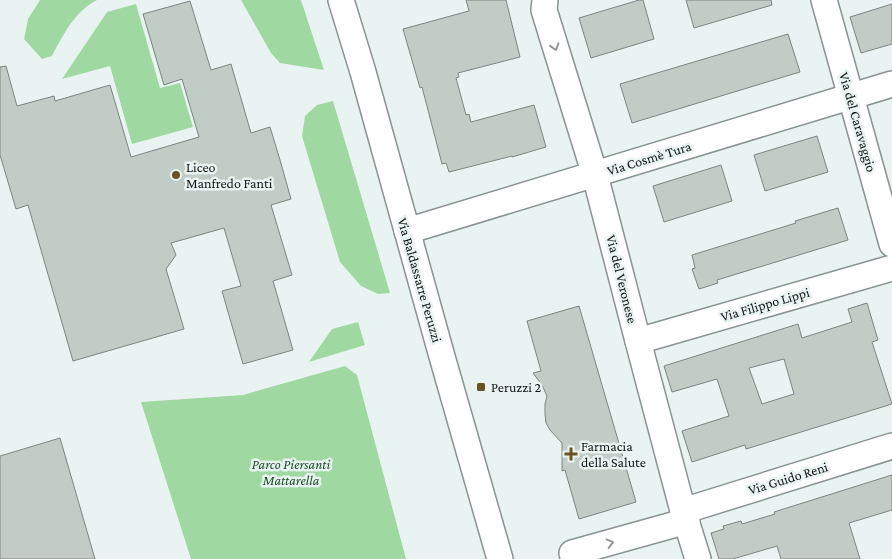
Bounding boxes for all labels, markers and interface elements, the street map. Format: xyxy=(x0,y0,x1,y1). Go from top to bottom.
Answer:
one-way arrow xyxy=(549,42,559,50)
street label: Via del Caravaggio xyxy=(836,70,880,174)
street label: Via Cosmè Tura xyxy=(605,137,694,178)
place label: Liceo Manfredo Fanti xyxy=(186,159,273,191)
marker: Liceo Manfredo Fanti xyxy=(170,169,182,181)
street label: Via Baldassarre Peruzzi xyxy=(395,216,446,344)
street label: Via del Veronese xyxy=(603,233,641,325)
street label: Via Filippo Lippi xyxy=(719,284,812,324)
place label: Peruzzi 2 xyxy=(491,379,541,395)
marker: Peruzzi 2 xyxy=(475,381,487,393)
place label: Farmacia della Salute xyxy=(581,438,646,470)
marker: Farmacia della Salute xyxy=(565,448,577,460)
park label: Parco Piersanti Mattarella xyxy=(252,456,330,488)
street label: Via Guido Reni xyxy=(746,458,830,498)
one-way arrow xyxy=(605,538,614,549)

